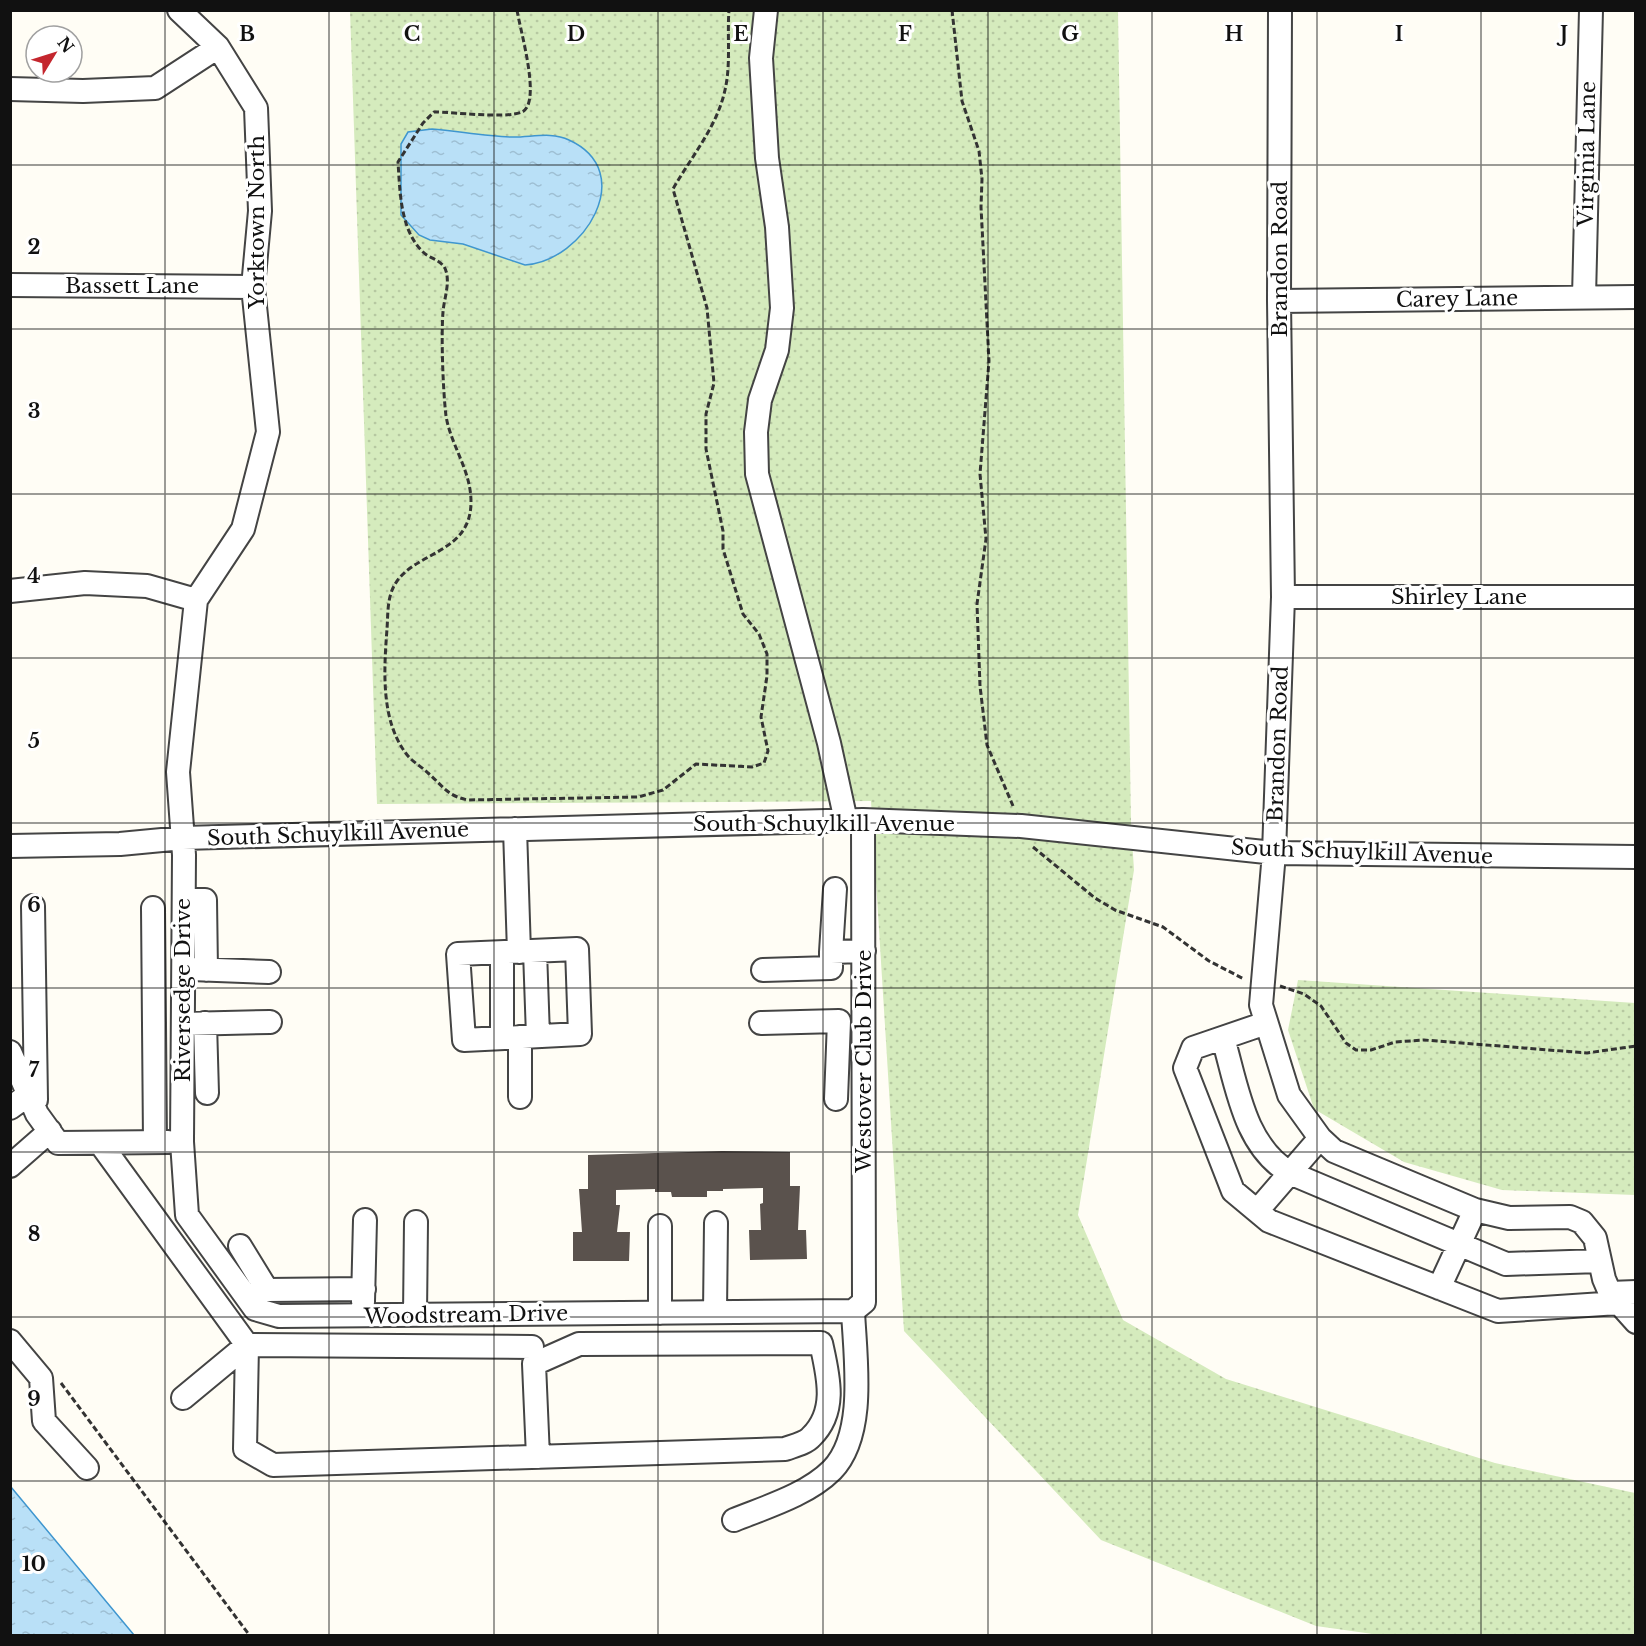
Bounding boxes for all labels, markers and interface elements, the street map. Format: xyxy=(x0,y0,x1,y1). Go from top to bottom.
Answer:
text: B xyxy=(239,22,255,46)
text: C xyxy=(404,22,420,46)
text: D xyxy=(567,22,585,46)
text: E xyxy=(733,22,749,46)
text: F xyxy=(898,22,912,46)
text: G xyxy=(1061,22,1079,46)
text: H xyxy=(1225,22,1244,46)
text: I xyxy=(1395,22,1403,46)
text: J xyxy=(1556,22,1568,46)
north arrow xyxy=(24,24,84,84)
text: N xyxy=(53,33,78,57)
street label: Virginia Lane xyxy=(1573,81,1601,228)
street label: Yorktown North xyxy=(244,135,270,310)
street label: Brandon Road xyxy=(1267,181,1293,337)
text: 2 xyxy=(27,235,41,259)
street label: Bassett Lane xyxy=(65,273,199,299)
street label: Carey Lane xyxy=(1396,285,1518,313)
text: 3 xyxy=(28,399,40,423)
text: 4 xyxy=(27,564,41,588)
street label: Shirley Lane xyxy=(1391,584,1527,610)
street label: Brandon Road xyxy=(1262,665,1294,823)
text: 5 xyxy=(28,729,40,753)
street label: South Schuylkill Avenue xyxy=(693,811,955,837)
street label: South Schuylkill Avenue xyxy=(207,816,469,852)
street label: South Schuylkill Avenue xyxy=(1231,834,1493,870)
text: 6 xyxy=(27,893,41,917)
street label: Riversedge Drive xyxy=(170,898,196,1082)
street label: Westover Club Drive xyxy=(851,949,877,1174)
text: 7 xyxy=(29,1058,40,1082)
text: 8 xyxy=(28,1222,40,1246)
street label: Woodstream Drive xyxy=(363,1300,568,1330)
text: 9 xyxy=(27,1387,41,1411)
text: 10 xyxy=(22,1552,46,1576)

